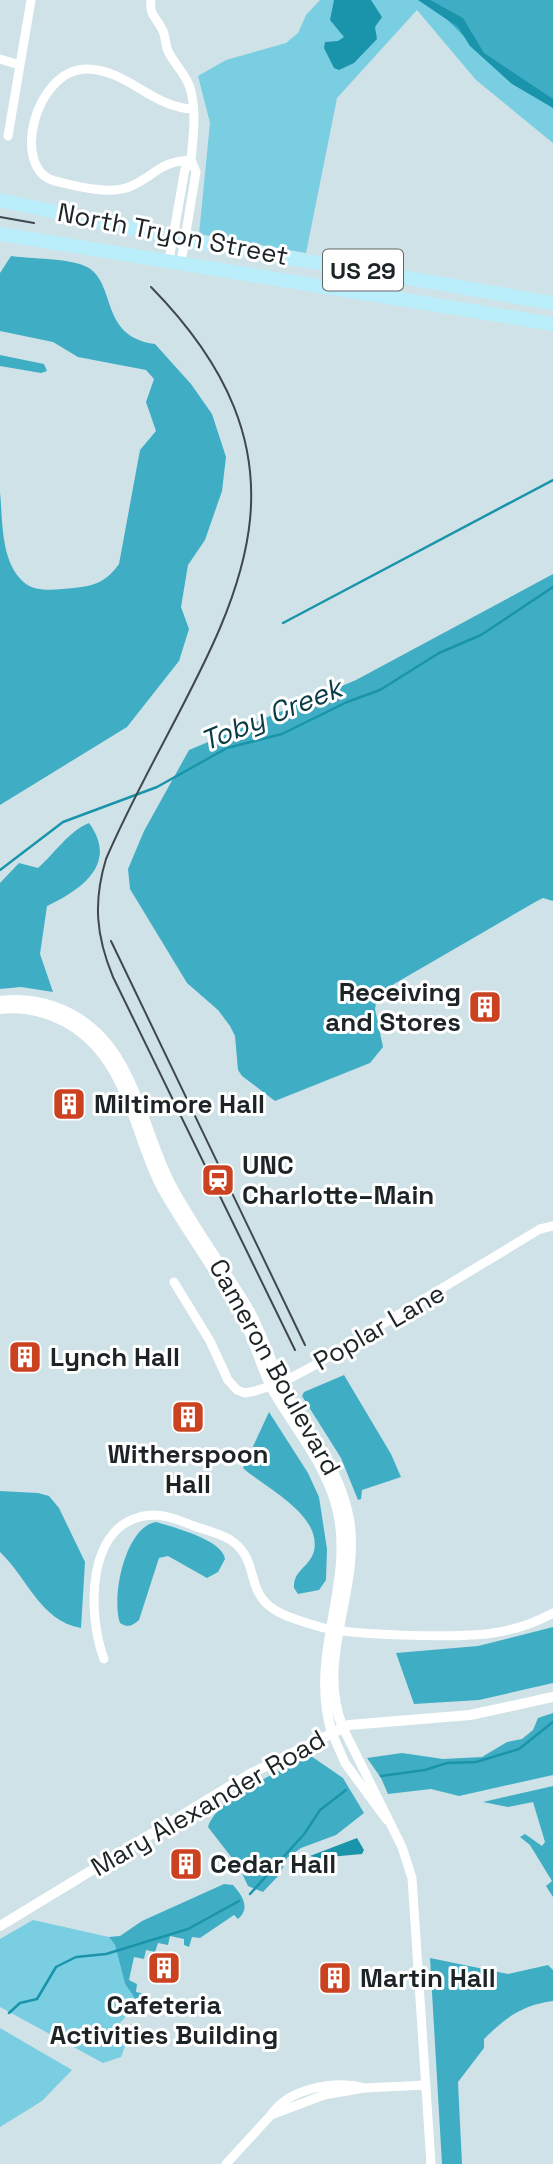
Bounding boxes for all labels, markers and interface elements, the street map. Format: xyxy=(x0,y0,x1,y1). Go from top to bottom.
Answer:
street label: North Tryon Street xyxy=(55,195,291,273)
road number: US 29 xyxy=(323,249,403,290)
water label: Toby Creek xyxy=(195,668,350,759)
place label: Receiving and Stores xyxy=(325,975,461,1039)
building icon: Receiving and Stores xyxy=(466,988,504,1026)
building icon: Miltimore Hall xyxy=(50,1085,88,1123)
place label: Miltimore Hall xyxy=(94,1087,265,1121)
place label: UNC Charlotte–Main xyxy=(242,1148,434,1212)
station icon: UNC Charlotte–Main xyxy=(199,1161,237,1199)
street label: Cameron Boulevard xyxy=(201,1253,349,1481)
street label: Poplar Lane xyxy=(307,1276,451,1378)
building icon: Lynch Hall xyxy=(6,1338,44,1376)
place label: Lynch Hall xyxy=(50,1340,180,1374)
building icon: Witherspoon Hall xyxy=(169,1398,207,1436)
place label: Witherspoon Hall xyxy=(107,1437,269,1501)
street label: Mary Alexander Road xyxy=(85,1722,331,1884)
building icon: Cedar Hall xyxy=(167,1845,205,1883)
place label: Cedar Hall xyxy=(210,1847,336,1881)
building icon: Cafeteria Activities Building xyxy=(145,1949,183,1987)
building icon: Martin Hall xyxy=(316,1959,354,1997)
place label: Martin Hall xyxy=(360,1961,496,1995)
place label: Cafeteria Activities Building xyxy=(50,1988,278,2052)

